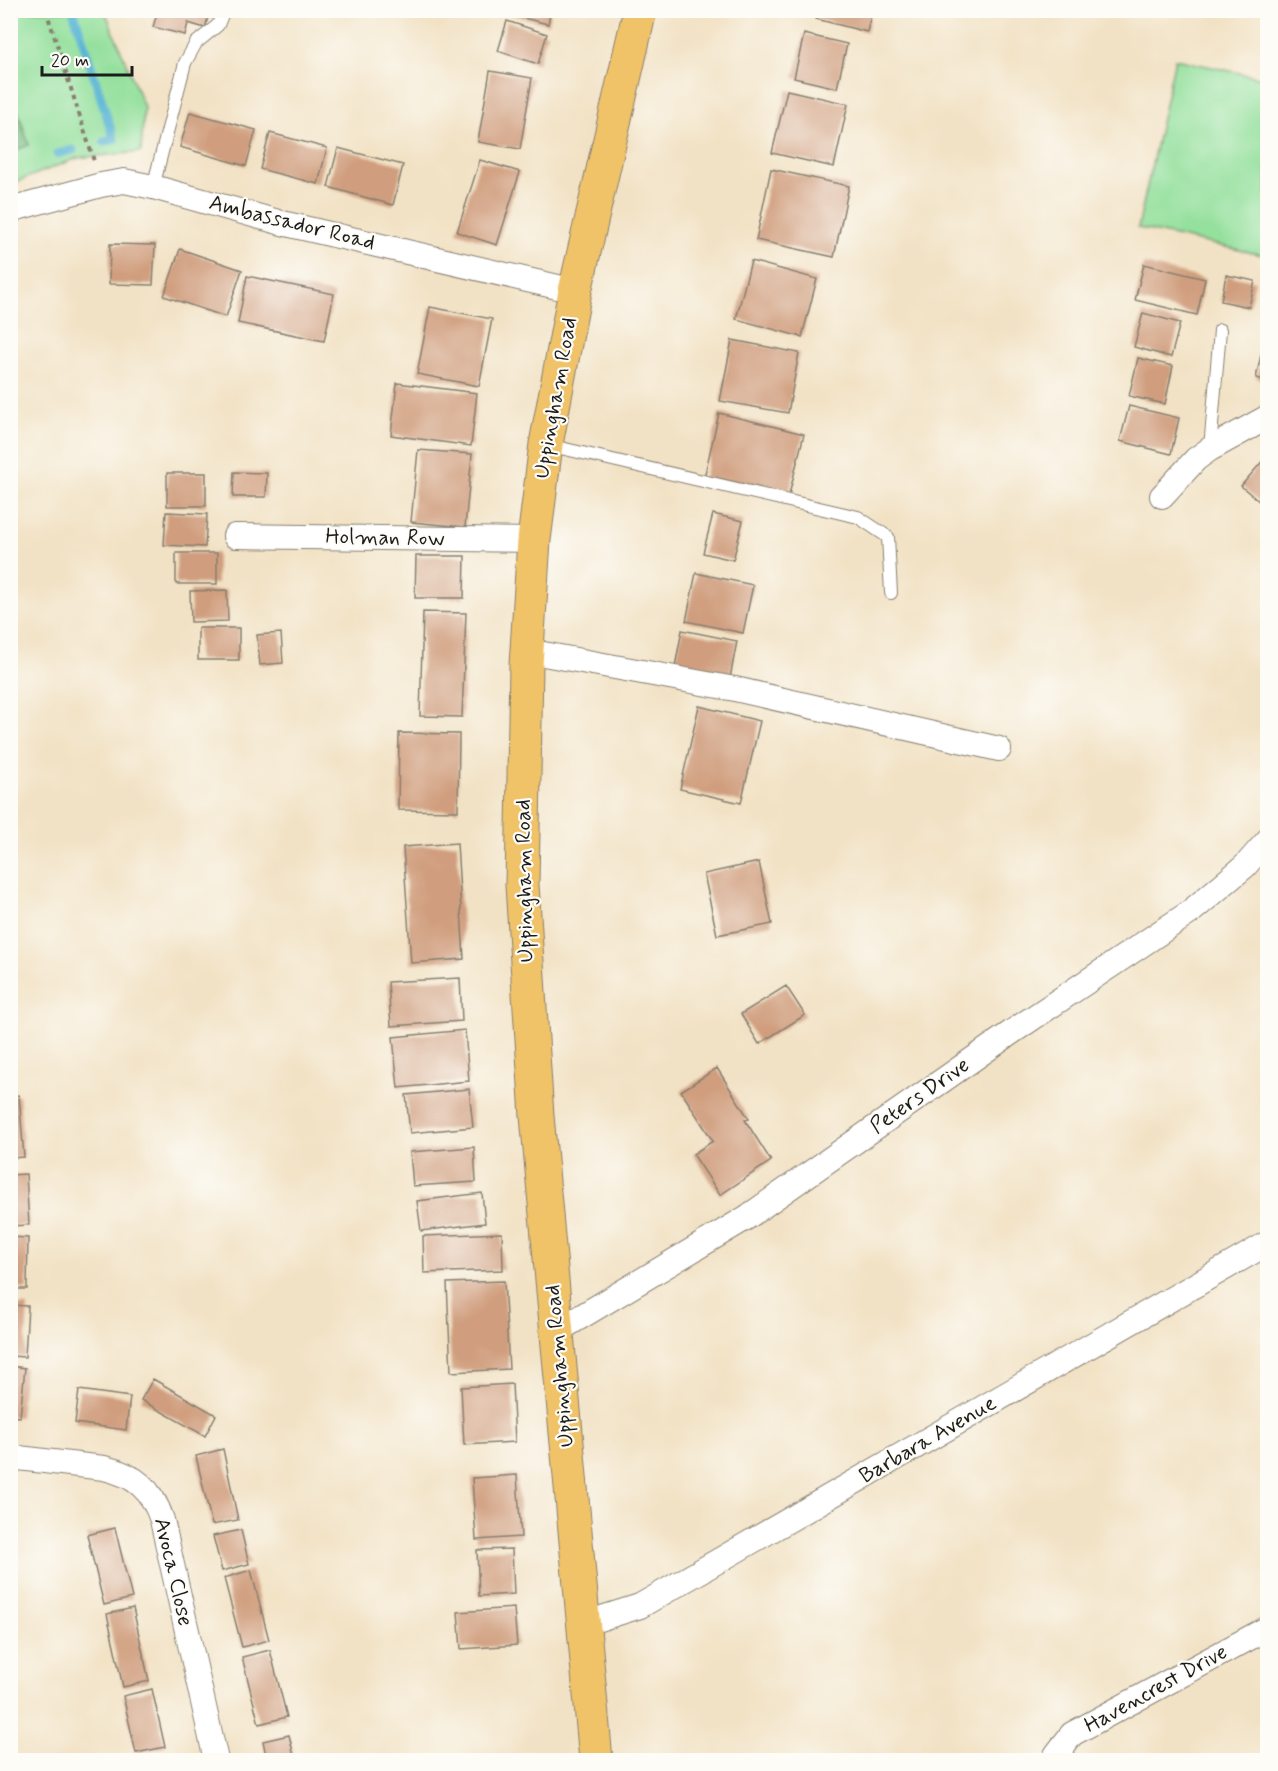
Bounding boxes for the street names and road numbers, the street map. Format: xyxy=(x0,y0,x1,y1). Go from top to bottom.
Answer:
street label: Ambassador Road xyxy=(206,189,378,257)
street label: Uppingham Road xyxy=(528,315,585,481)
street label: Holman Row xyxy=(325,523,445,553)
street label: Uppingham Road xyxy=(510,799,541,963)
street label: Peters Drive xyxy=(865,1051,975,1141)
street label: Uppingham Road xyxy=(539,1283,582,1449)
street label: Barbara Avenue xyxy=(854,1389,1002,1491)
street label: Avoca Close xyxy=(147,1515,199,1629)
street label: Havencrest Drive xyxy=(1079,1638,1233,1740)

